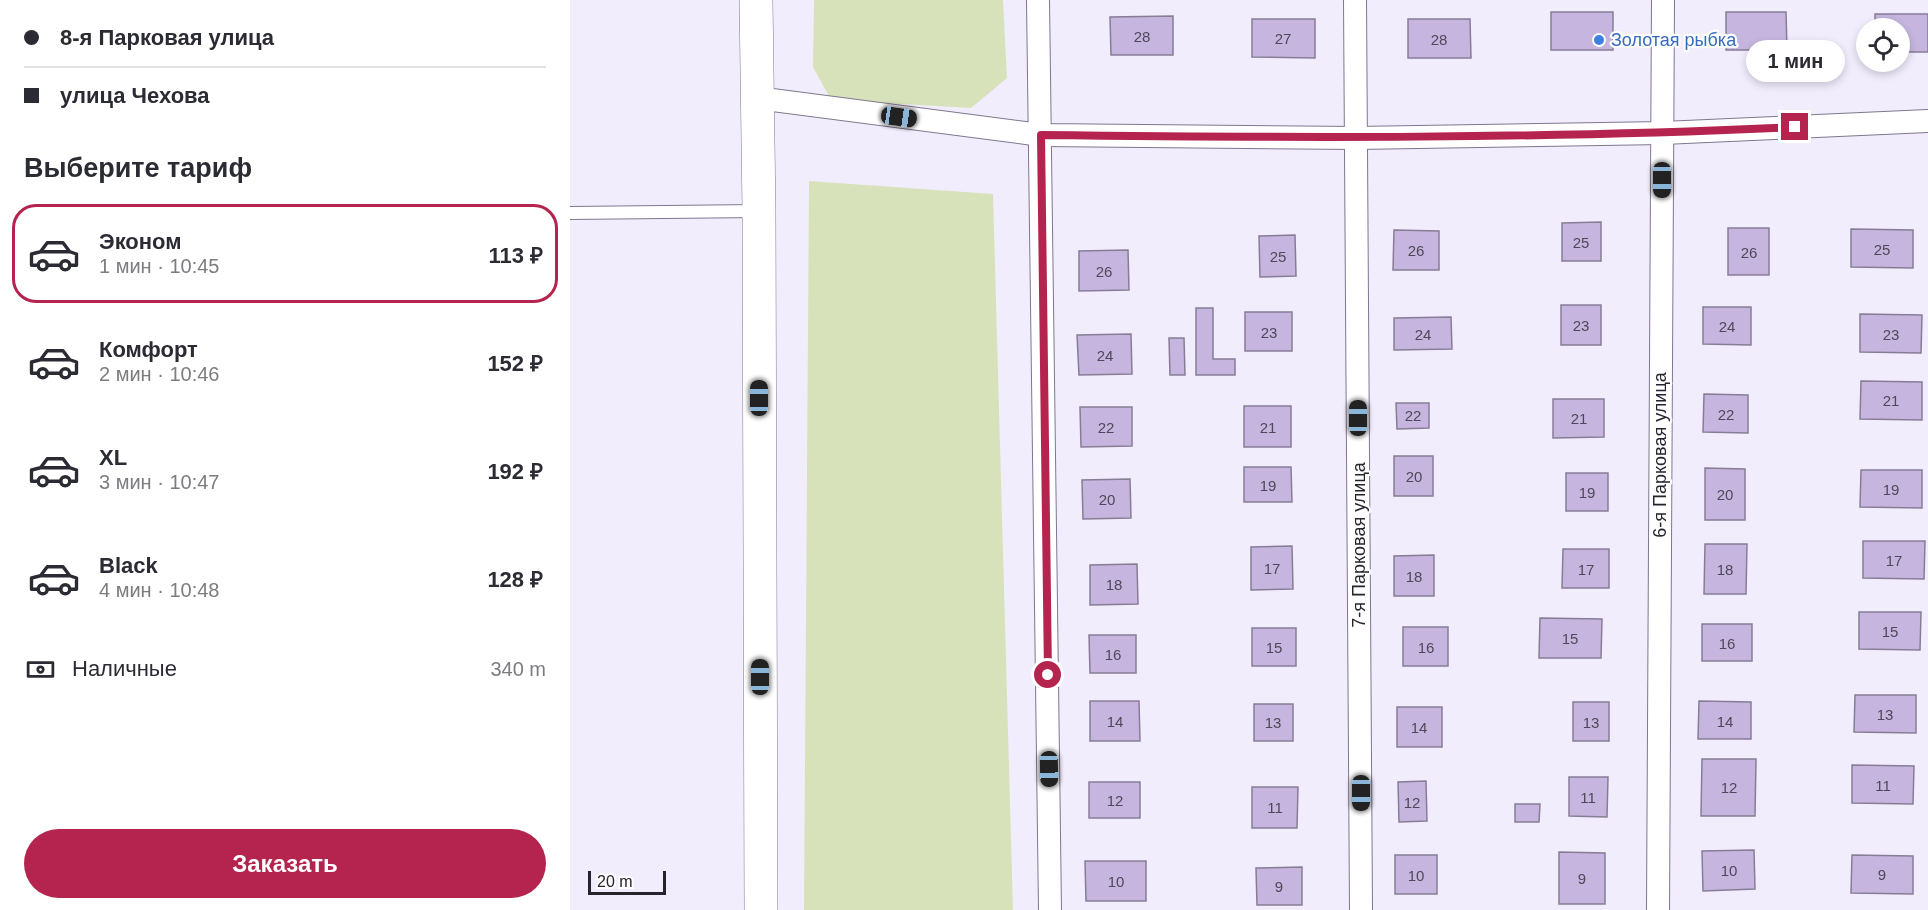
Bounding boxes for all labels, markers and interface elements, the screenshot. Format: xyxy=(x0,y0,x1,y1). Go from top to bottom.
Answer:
map controls xyxy=(1856,18,1910,72)
button: locate xyxy=(1856,18,1910,72)
text: 8-я Парковая улица xyxy=(60,25,274,50)
house number: 28 xyxy=(1134,28,1150,45)
house number: 27 xyxy=(1275,30,1291,47)
place label: Золотая рыбка xyxy=(1611,30,1737,50)
house number: 28 xyxy=(1431,31,1447,48)
marker: Золотая рыбка xyxy=(1592,33,1606,47)
callout: 1 мин xyxy=(1746,40,1844,82)
text: 1 мин xyxy=(1768,50,1823,72)
text: улица Чехова xyxy=(60,83,210,108)
car xyxy=(880,106,918,128)
route end xyxy=(1781,113,1808,140)
text: Выберите тариф xyxy=(24,153,252,183)
car xyxy=(1653,162,1671,198)
icon: car xyxy=(27,227,81,281)
text: Эконом xyxy=(99,229,182,254)
house number: 25 xyxy=(1573,234,1589,251)
house number: 25 xyxy=(1874,241,1890,258)
house number: 26 xyxy=(1408,242,1424,259)
text: 113 ₽ xyxy=(489,243,543,268)
house number: 26 xyxy=(1741,244,1757,261)
house number: 25 xyxy=(1270,248,1286,265)
text: 1 мин · 10:45 xyxy=(99,255,219,277)
house number: 26 xyxy=(1096,263,1112,280)
house number: 23 xyxy=(1573,317,1589,334)
house number: 24 xyxy=(1719,318,1735,335)
house number: 23 xyxy=(1261,324,1277,341)
house number: 24 xyxy=(1415,326,1431,343)
house number: 23 xyxy=(1883,326,1899,343)
icon: car xyxy=(27,335,81,389)
text: Комфорт xyxy=(99,337,198,362)
house number: 24 xyxy=(1097,347,1113,364)
text: 152 ₽ xyxy=(487,351,543,376)
text: 2 мин · 10:46 xyxy=(99,363,219,385)
street label: 6-я Парковая улица xyxy=(1650,371,1670,538)
car xyxy=(750,380,768,416)
house number: 21 xyxy=(1883,392,1899,409)
car xyxy=(1349,400,1367,436)
house number: 22 xyxy=(1718,406,1734,423)
house number: 22 xyxy=(1405,407,1421,424)
house number: 21 xyxy=(1571,410,1587,427)
house number: 22 xyxy=(1098,419,1114,436)
house number: 21 xyxy=(1260,419,1276,436)
icon: car xyxy=(27,443,81,497)
text: XL xyxy=(99,445,127,470)
text: 192 ₽ xyxy=(487,459,543,484)
street label: 7-я Парковая улица xyxy=(1349,461,1369,628)
house number: 20 xyxy=(1406,468,1422,485)
text: 3 мин · 10:47 xyxy=(99,471,219,493)
house number: 19 xyxy=(1260,477,1276,494)
house number: 19 xyxy=(1883,481,1899,498)
house number: 19 xyxy=(1579,484,1595,501)
house number: 20 xyxy=(1717,486,1733,503)
house number: 20 xyxy=(1099,491,1115,508)
icon: car xyxy=(27,551,81,605)
house number: 17 xyxy=(1886,552,1902,569)
text: Black xyxy=(99,553,158,578)
house number: 17 xyxy=(1264,560,1280,577)
house number: 17 xyxy=(1578,561,1594,578)
house number: 18 xyxy=(1717,561,1733,578)
text: 128 ₽ xyxy=(487,567,543,592)
house number: 18 xyxy=(1406,568,1422,585)
house number: 18 xyxy=(1106,576,1122,593)
text: 4 мин · 10:48 xyxy=(99,579,219,601)
house number: 15 xyxy=(1882,623,1898,640)
house number: 15 xyxy=(1562,630,1578,647)
house number: 16 xyxy=(1719,635,1735,652)
house number: 15 xyxy=(1266,639,1282,656)
house number: 16 xyxy=(1418,639,1434,656)
house number: 16 xyxy=(1105,646,1121,663)
icon: cash xyxy=(24,653,57,686)
text: Наличные xyxy=(72,656,177,681)
text: 340 m xyxy=(490,658,546,680)
car xyxy=(751,659,769,695)
route start xyxy=(1034,661,1061,688)
house number: 13 xyxy=(1877,706,1893,723)
house number: 14 xyxy=(1107,713,1123,730)
house number: 14 xyxy=(1717,713,1733,730)
house number: 13 xyxy=(1265,714,1281,731)
house number: 13 xyxy=(1583,714,1599,731)
house number: 14 xyxy=(1411,719,1427,736)
car xyxy=(1040,751,1058,787)
car xyxy=(1352,775,1370,811)
house number: 11 xyxy=(1875,777,1891,794)
house number: 12 xyxy=(1721,779,1737,796)
house number: 11 xyxy=(1580,789,1596,806)
house number: 12 xyxy=(1107,792,1123,809)
house number: 12 xyxy=(1404,794,1420,811)
house number: 11 xyxy=(1267,799,1283,816)
button: Заказать xyxy=(24,829,546,898)
house number: 10 xyxy=(1721,862,1737,879)
house number: 9 xyxy=(1878,866,1886,883)
house number: 10 xyxy=(1408,867,1424,884)
scale bar xyxy=(588,868,666,896)
house number: 9 xyxy=(1578,870,1586,887)
text: 20 m xyxy=(597,873,633,890)
house number: 10 xyxy=(1108,873,1124,890)
house number: 9 xyxy=(1275,878,1283,895)

